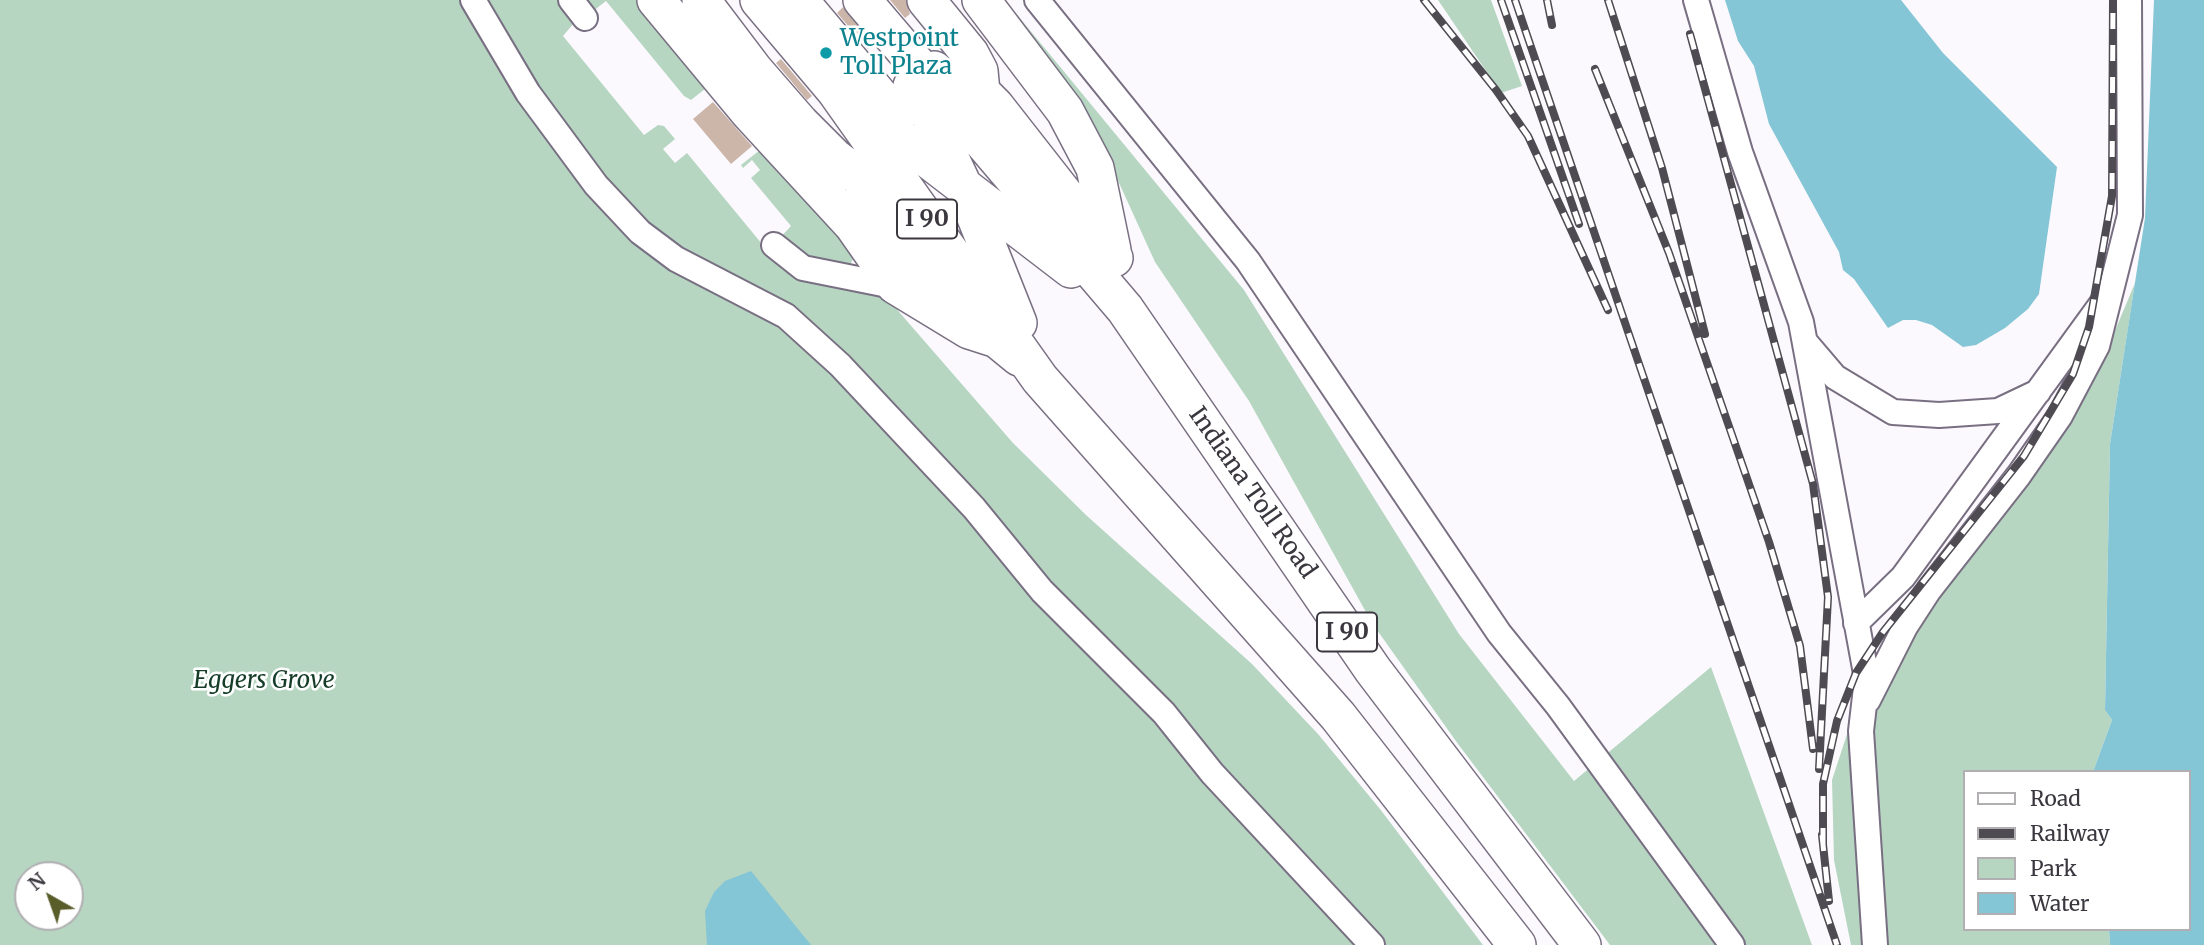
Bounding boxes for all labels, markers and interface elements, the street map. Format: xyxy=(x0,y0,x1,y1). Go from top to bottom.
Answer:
place label: Westpoint Toll Plaza xyxy=(840,25,959,81)
marker: Westpoint Toll Plaza xyxy=(818,45,834,61)
road number: I 90 xyxy=(897,200,957,238)
street label: Indiana Toll Road xyxy=(1182,402,1322,584)
road number: I 90 xyxy=(1317,612,1377,652)
park label: Eggers Grove xyxy=(193,667,335,695)
legend xyxy=(1962,770,2190,931)
text: Road xyxy=(2030,785,2081,812)
text: Railway xyxy=(2030,820,2110,847)
text: Park xyxy=(2030,855,2077,882)
north arrow xyxy=(14,861,84,931)
text: N xyxy=(23,867,50,895)
text: Water xyxy=(2030,890,2089,917)

